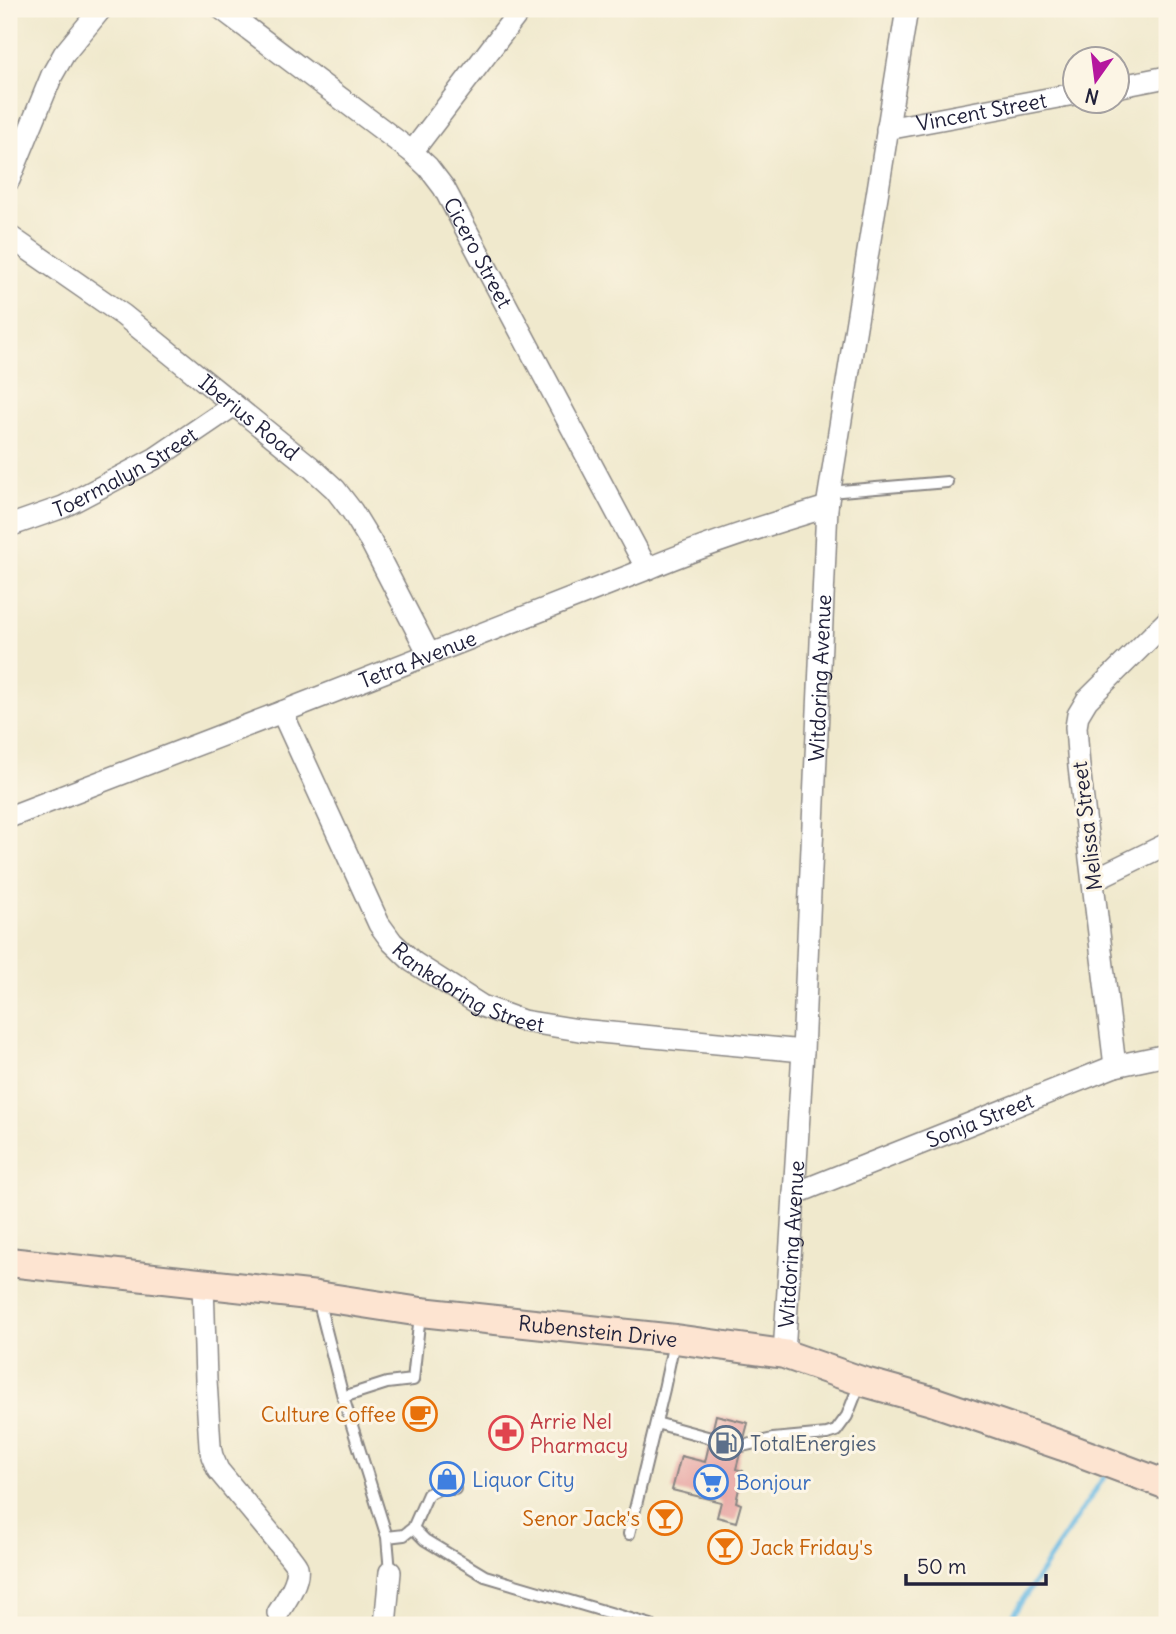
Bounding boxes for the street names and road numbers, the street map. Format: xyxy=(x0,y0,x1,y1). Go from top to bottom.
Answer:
street label: Vincent Street xyxy=(914,86,1049,137)
street label: Cicero Street xyxy=(438,192,519,312)
street label: Iberius Road xyxy=(193,368,305,466)
street label: Toermalyn Street xyxy=(49,421,202,523)
street label: Witdoring Avenue xyxy=(802,594,837,762)
street label: Tetra Avenue xyxy=(355,624,480,694)
street label: Melissa Street xyxy=(1066,760,1108,892)
street label: Rankdoring Street xyxy=(387,936,546,1038)
street label: Sonja Street xyxy=(922,1086,1037,1153)
street label: Witdoring Avenue xyxy=(772,1160,810,1329)
street label: Rubenstein Drive xyxy=(517,1309,679,1353)

